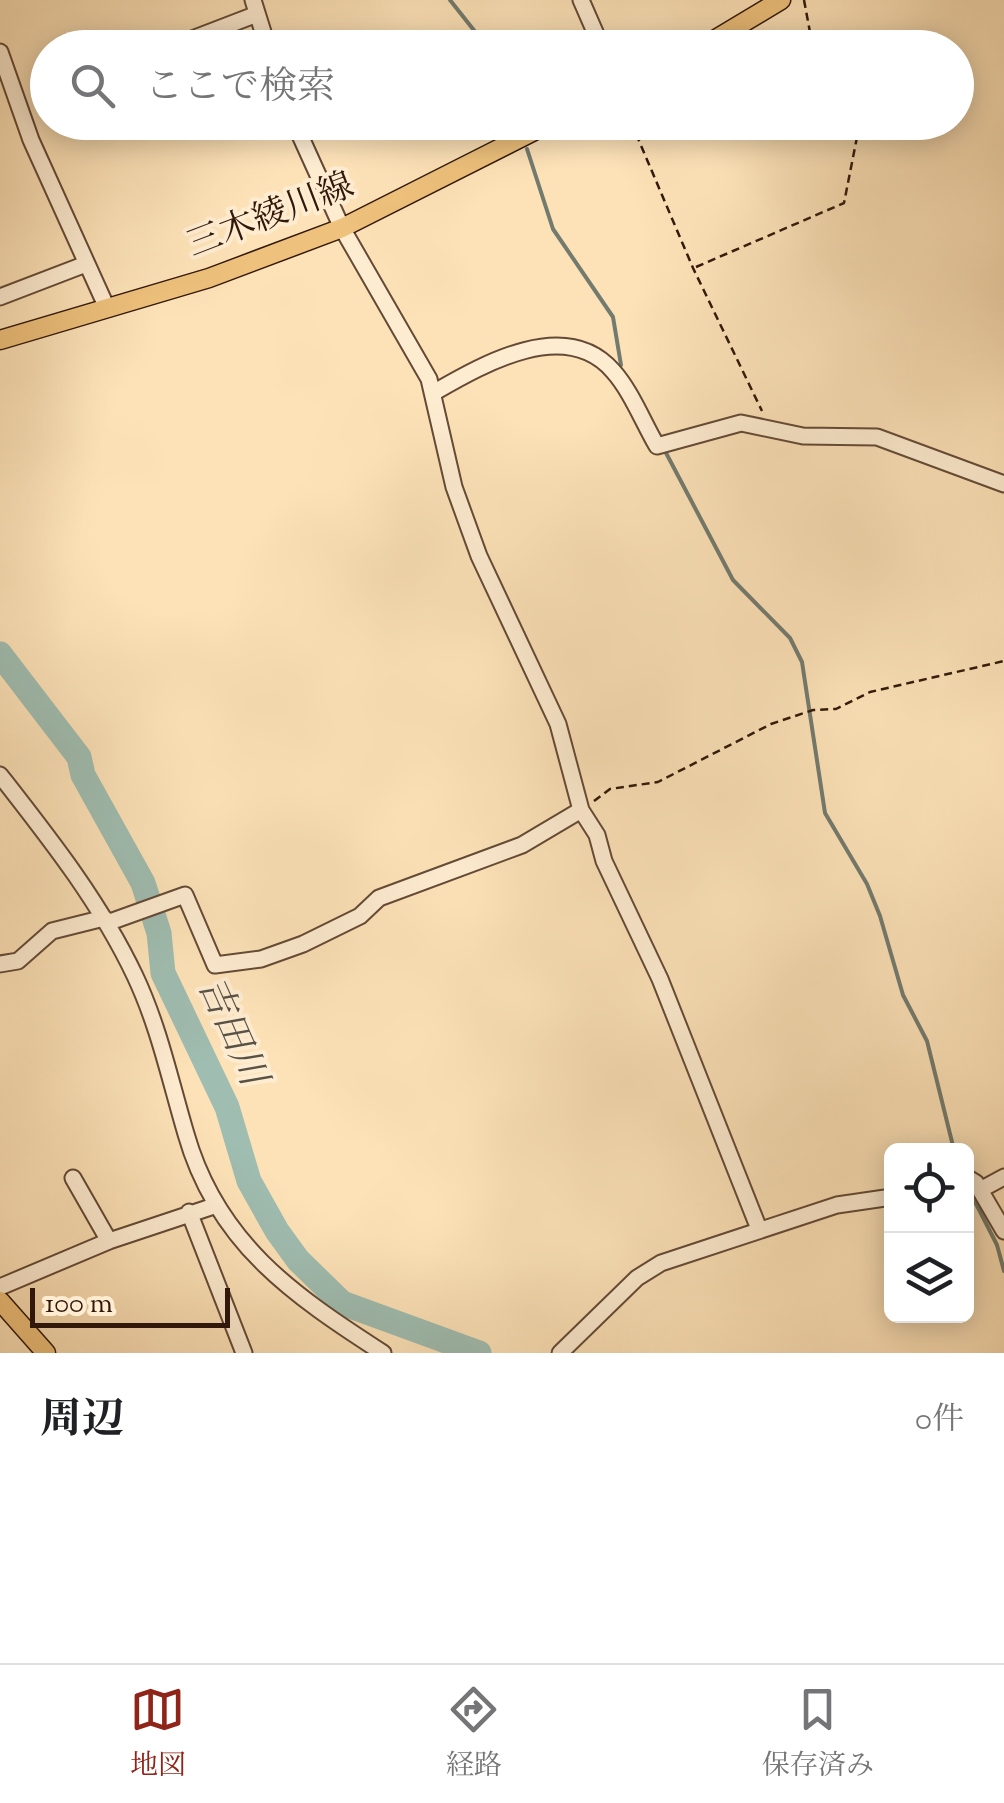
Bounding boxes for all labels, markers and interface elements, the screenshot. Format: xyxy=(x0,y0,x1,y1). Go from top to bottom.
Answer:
search box xyxy=(30,30,974,140)
icon: search xyxy=(65,58,120,113)
text: ここで検索 xyxy=(145,62,335,116)
street label: 三木綾川線 xyxy=(180,162,362,272)
water label: 吉田川 xyxy=(182,969,279,1099)
map controls xyxy=(884,1143,974,1323)
button: locate xyxy=(884,1143,974,1233)
button: layers xyxy=(884,1233,974,1323)
scale bar xyxy=(30,1283,230,1328)
text: 100 m xyxy=(45,1285,113,1325)
text: 周辺 xyxy=(40,1392,124,1452)
text: 0件 xyxy=(915,1398,964,1444)
tab: 地図 xyxy=(130,1682,186,1787)
tab: 経路 xyxy=(446,1682,502,1787)
tab: 保存済み xyxy=(762,1682,874,1787)

